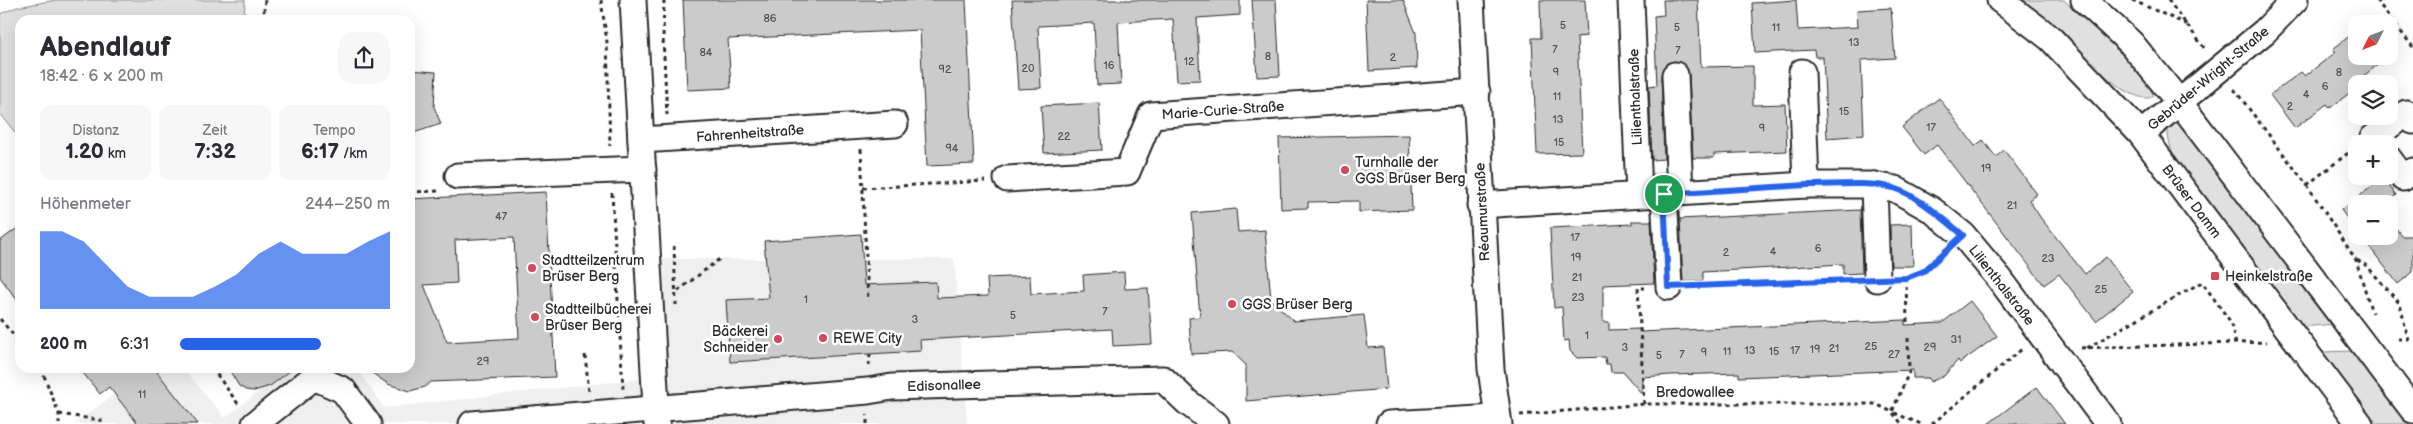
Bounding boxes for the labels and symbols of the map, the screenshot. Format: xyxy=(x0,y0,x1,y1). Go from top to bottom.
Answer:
house number: 86 xyxy=(763,12,777,25)
north arrow xyxy=(2348,15,2398,65)
house number: 5 xyxy=(1560,19,1566,32)
house number: 5 xyxy=(1674,21,1680,34)
house number: 11 xyxy=(1772,21,1780,34)
street label: Gebrüder-Wright-Straße xyxy=(2144,23,2272,134)
house number: 13 xyxy=(1848,36,1860,49)
house number: 7 xyxy=(1552,43,1558,56)
house number: 7 xyxy=(1675,44,1681,57)
house number: 84 xyxy=(699,46,713,59)
street label: Lilienthalstraße xyxy=(1625,48,1646,146)
house number: 8 xyxy=(1265,50,1271,63)
house number: 2 xyxy=(1390,51,1397,64)
house number: 12 xyxy=(1184,55,1195,68)
house number: 16 xyxy=(1104,59,1115,72)
house number: 20 xyxy=(1022,62,1035,75)
house number: 92 xyxy=(939,63,952,76)
house number: 9 xyxy=(1553,66,1559,79)
house number: 8 xyxy=(2336,66,2342,79)
house number: 6 xyxy=(2322,80,2329,93)
house number: 4 xyxy=(2303,88,2310,101)
house number: 11 xyxy=(1553,90,1561,103)
street label: Marie-Curie-Straße xyxy=(1161,98,1285,123)
house number: 2 xyxy=(2287,100,2294,113)
house number: 15 xyxy=(1839,105,1849,118)
house number: 13 xyxy=(1552,113,1564,126)
street label: Fahrenheitstraße xyxy=(696,121,805,146)
house number: 17 xyxy=(1926,121,1936,134)
house number: 9 xyxy=(1759,122,1765,135)
house number: 22 xyxy=(1058,130,1071,143)
house number: 15 xyxy=(1554,136,1564,149)
house number: 94 xyxy=(945,142,959,155)
place label: Turnhalle der GGS Brüser Berg xyxy=(1355,154,1466,187)
street label: Brüser Damm xyxy=(2158,161,2225,241)
street label: Réaumurstraße xyxy=(1471,162,1494,262)
house number: 19 xyxy=(1981,162,1991,175)
marker: Turnhalle der GGS Brüser Berg xyxy=(1339,164,1351,176)
pin xyxy=(1643,173,1685,215)
house number: 21 xyxy=(2007,199,2017,212)
house number: 47 xyxy=(495,210,508,223)
house number: 17 xyxy=(1570,231,1580,244)
house number: 6 xyxy=(1815,242,1822,255)
street label: Lilienthalstraße xyxy=(1965,242,2038,329)
house number: 4 xyxy=(1770,245,1777,258)
house number: 2 xyxy=(1723,246,1730,259)
house number: 19 xyxy=(1571,251,1581,264)
place label: Stadtteilzentrum Brüser Berg xyxy=(542,252,645,285)
house number: 23 xyxy=(2041,252,2055,265)
marker: Stadtteilzentrum Brüser Berg xyxy=(526,262,538,274)
place label: Heinkelstraße xyxy=(2225,268,2313,285)
marker: Heinkelstraße xyxy=(2209,270,2221,282)
house number: 21 xyxy=(1572,271,1582,284)
house number: 25 xyxy=(2095,283,2107,296)
house number: 23 xyxy=(1571,291,1585,304)
house number: 1 xyxy=(804,293,808,306)
place label: GGS Brüser Berg xyxy=(1242,296,1353,313)
marker: GGS Brüser Berg xyxy=(1226,298,1238,310)
place label: Stadtteilbücherei Brüser Berg xyxy=(545,301,652,334)
house number: 7 xyxy=(1102,305,1108,318)
house number: 5 xyxy=(1010,309,1016,322)
marker: Stadtteilbücherei Brüser Berg xyxy=(529,311,541,323)
house number: 3 xyxy=(912,313,919,326)
place label: Bäckerei Schneider xyxy=(703,323,769,356)
house number: 1 xyxy=(1585,329,1589,342)
place label: REWE City xyxy=(833,330,902,347)
marker: REWE City xyxy=(817,332,829,344)
marker: Bäckerei Schneider xyxy=(772,333,784,345)
house number: 31 xyxy=(1950,333,1962,346)
house number: 25 xyxy=(1865,340,1877,353)
house number: 3 xyxy=(1622,341,1629,354)
house number: 29 xyxy=(1924,341,1936,354)
house number: 21 xyxy=(1829,342,1839,355)
house number: 19 xyxy=(1810,343,1820,356)
house number: 13 xyxy=(1744,344,1756,357)
house number: 17 xyxy=(1790,344,1800,357)
house number: 11 xyxy=(1723,345,1731,358)
house number: 15 xyxy=(1769,345,1779,358)
house number: 9 xyxy=(1701,346,1707,359)
house number: 7 xyxy=(1679,348,1685,361)
house number: 27 xyxy=(1888,348,1901,361)
house number: 5 xyxy=(1656,349,1662,362)
house number: 29 xyxy=(477,355,489,368)
street label: Edisonallee xyxy=(907,376,981,395)
street label: Bredowallee xyxy=(1656,384,1734,401)
house number: 11 xyxy=(138,388,146,401)

